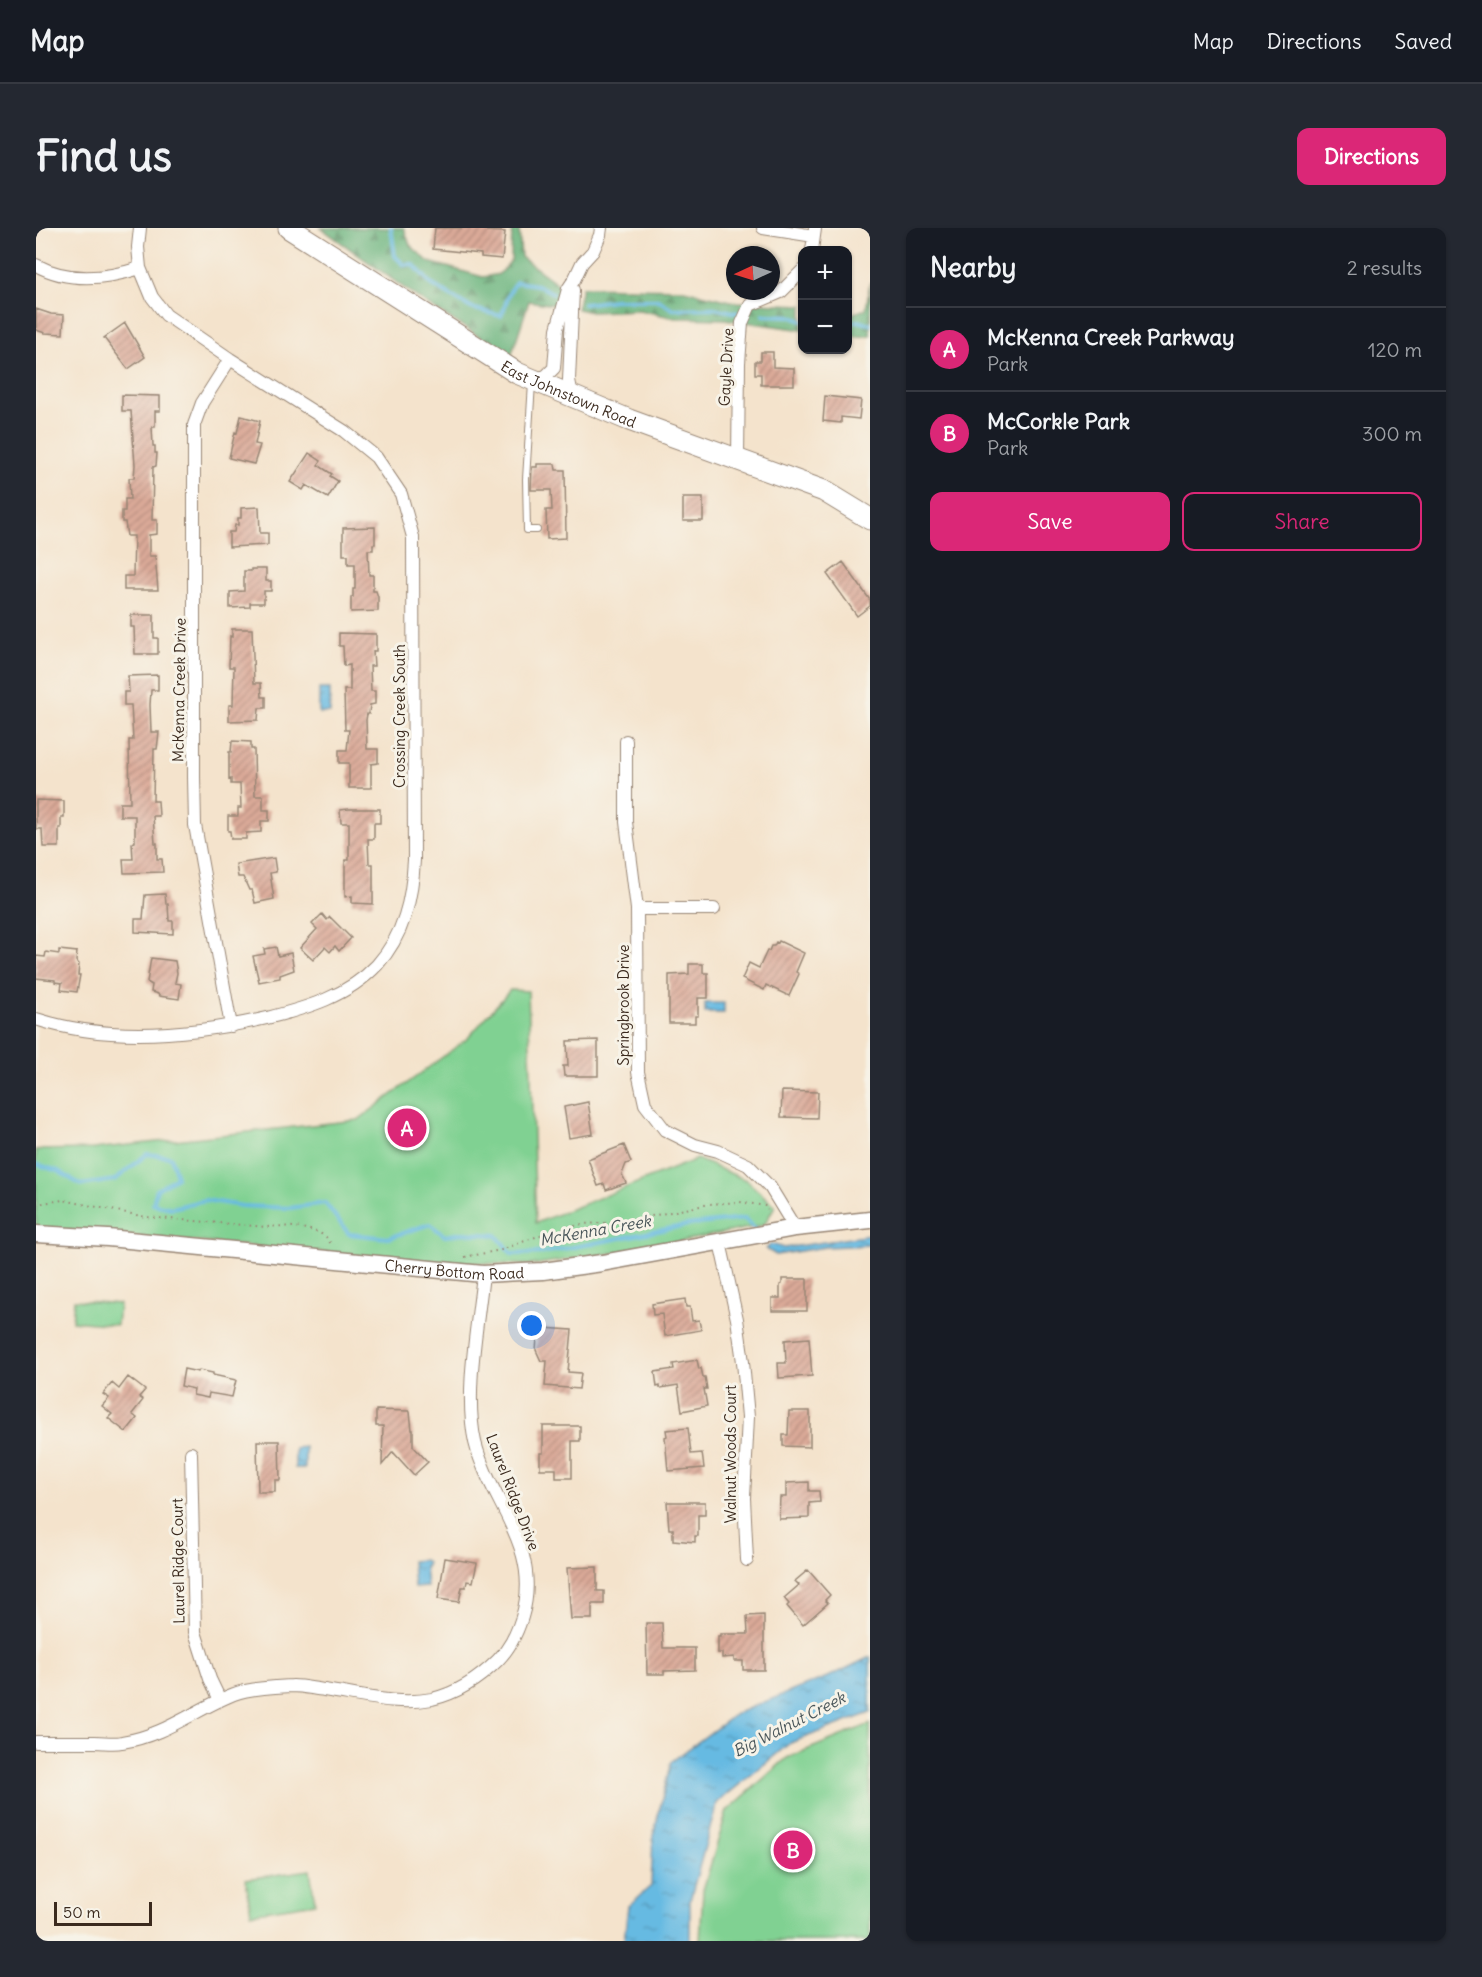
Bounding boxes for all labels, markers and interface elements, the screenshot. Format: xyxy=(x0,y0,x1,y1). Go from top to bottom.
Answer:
text: Map xyxy=(30,23,84,59)
text: Map xyxy=(1193,28,1234,55)
text: Directions xyxy=(1267,28,1361,55)
text: Saved xyxy=(1394,28,1452,55)
button: Directions xyxy=(1297,128,1446,185)
text: Find us xyxy=(36,130,172,182)
north arrow xyxy=(726,246,780,300)
map controls xyxy=(798,246,852,354)
button: + xyxy=(798,246,852,300)
text: Nearby xyxy=(930,251,1016,284)
text: 2 results xyxy=(1347,255,1422,280)
button: − xyxy=(798,300,852,354)
text: McKenna Creek Parkway xyxy=(987,323,1235,351)
street label: Gayle Drive xyxy=(714,327,738,407)
text: A xyxy=(943,337,956,362)
text: 120 m xyxy=(1368,337,1422,362)
text: Park xyxy=(987,351,1028,376)
street label: East Johnstown Road xyxy=(498,356,639,431)
text: McCorkle Park xyxy=(987,407,1130,435)
text: B xyxy=(943,421,956,446)
text: 300 m xyxy=(1362,421,1422,446)
text: Park xyxy=(987,435,1028,460)
button: Save xyxy=(930,492,1170,551)
button: Share xyxy=(1182,492,1422,551)
street label: McKenna Creek Drive xyxy=(168,618,190,762)
street label: Crossing Creek South xyxy=(390,644,409,788)
street label: Springbrook Drive xyxy=(614,944,633,1066)
pin: A xyxy=(388,1106,427,1150)
water label: McKenna Creek xyxy=(538,1210,654,1250)
street label: Cherry Bottom Road xyxy=(384,1255,525,1284)
your location xyxy=(517,1311,546,1340)
street label: Walnut Woods Court xyxy=(721,1385,740,1523)
street label: Laurel Ridge Drive xyxy=(482,1431,544,1553)
street label: Laurel Ridge Court xyxy=(167,1498,189,1624)
water label: Big Walnut Creek xyxy=(730,1686,850,1761)
pin: B xyxy=(774,1828,813,1872)
scale bar xyxy=(54,1899,152,1926)
text: 50 m xyxy=(63,1902,101,1922)

